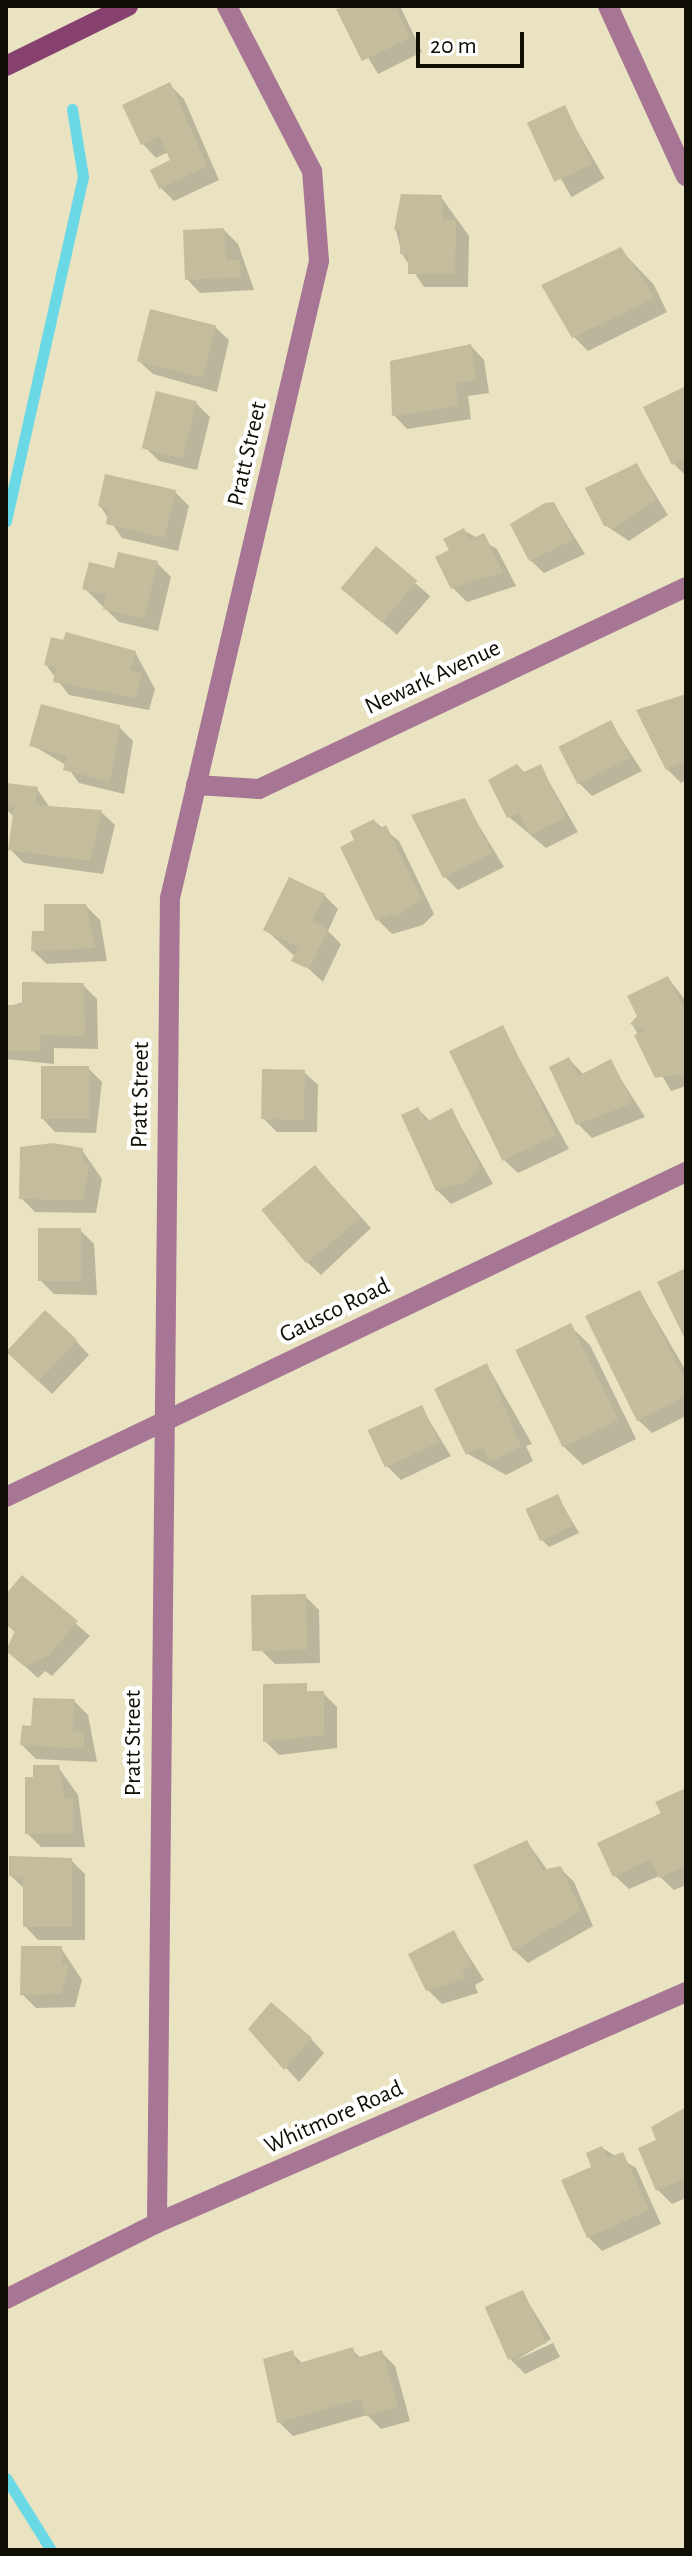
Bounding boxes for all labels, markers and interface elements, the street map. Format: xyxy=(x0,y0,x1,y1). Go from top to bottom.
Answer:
scale bar xyxy=(420,16,528,66)
text: 20 m xyxy=(430,34,477,58)
street label: Pratt Street xyxy=(222,399,274,509)
street label: Newark Avenue xyxy=(361,634,505,722)
street label: Pratt Street xyxy=(126,1042,156,1148)
street label: Gausco Road xyxy=(275,1272,395,1350)
street label: Pratt Street xyxy=(120,1690,148,1796)
street label: Whitmore Road xyxy=(260,2075,408,2161)

